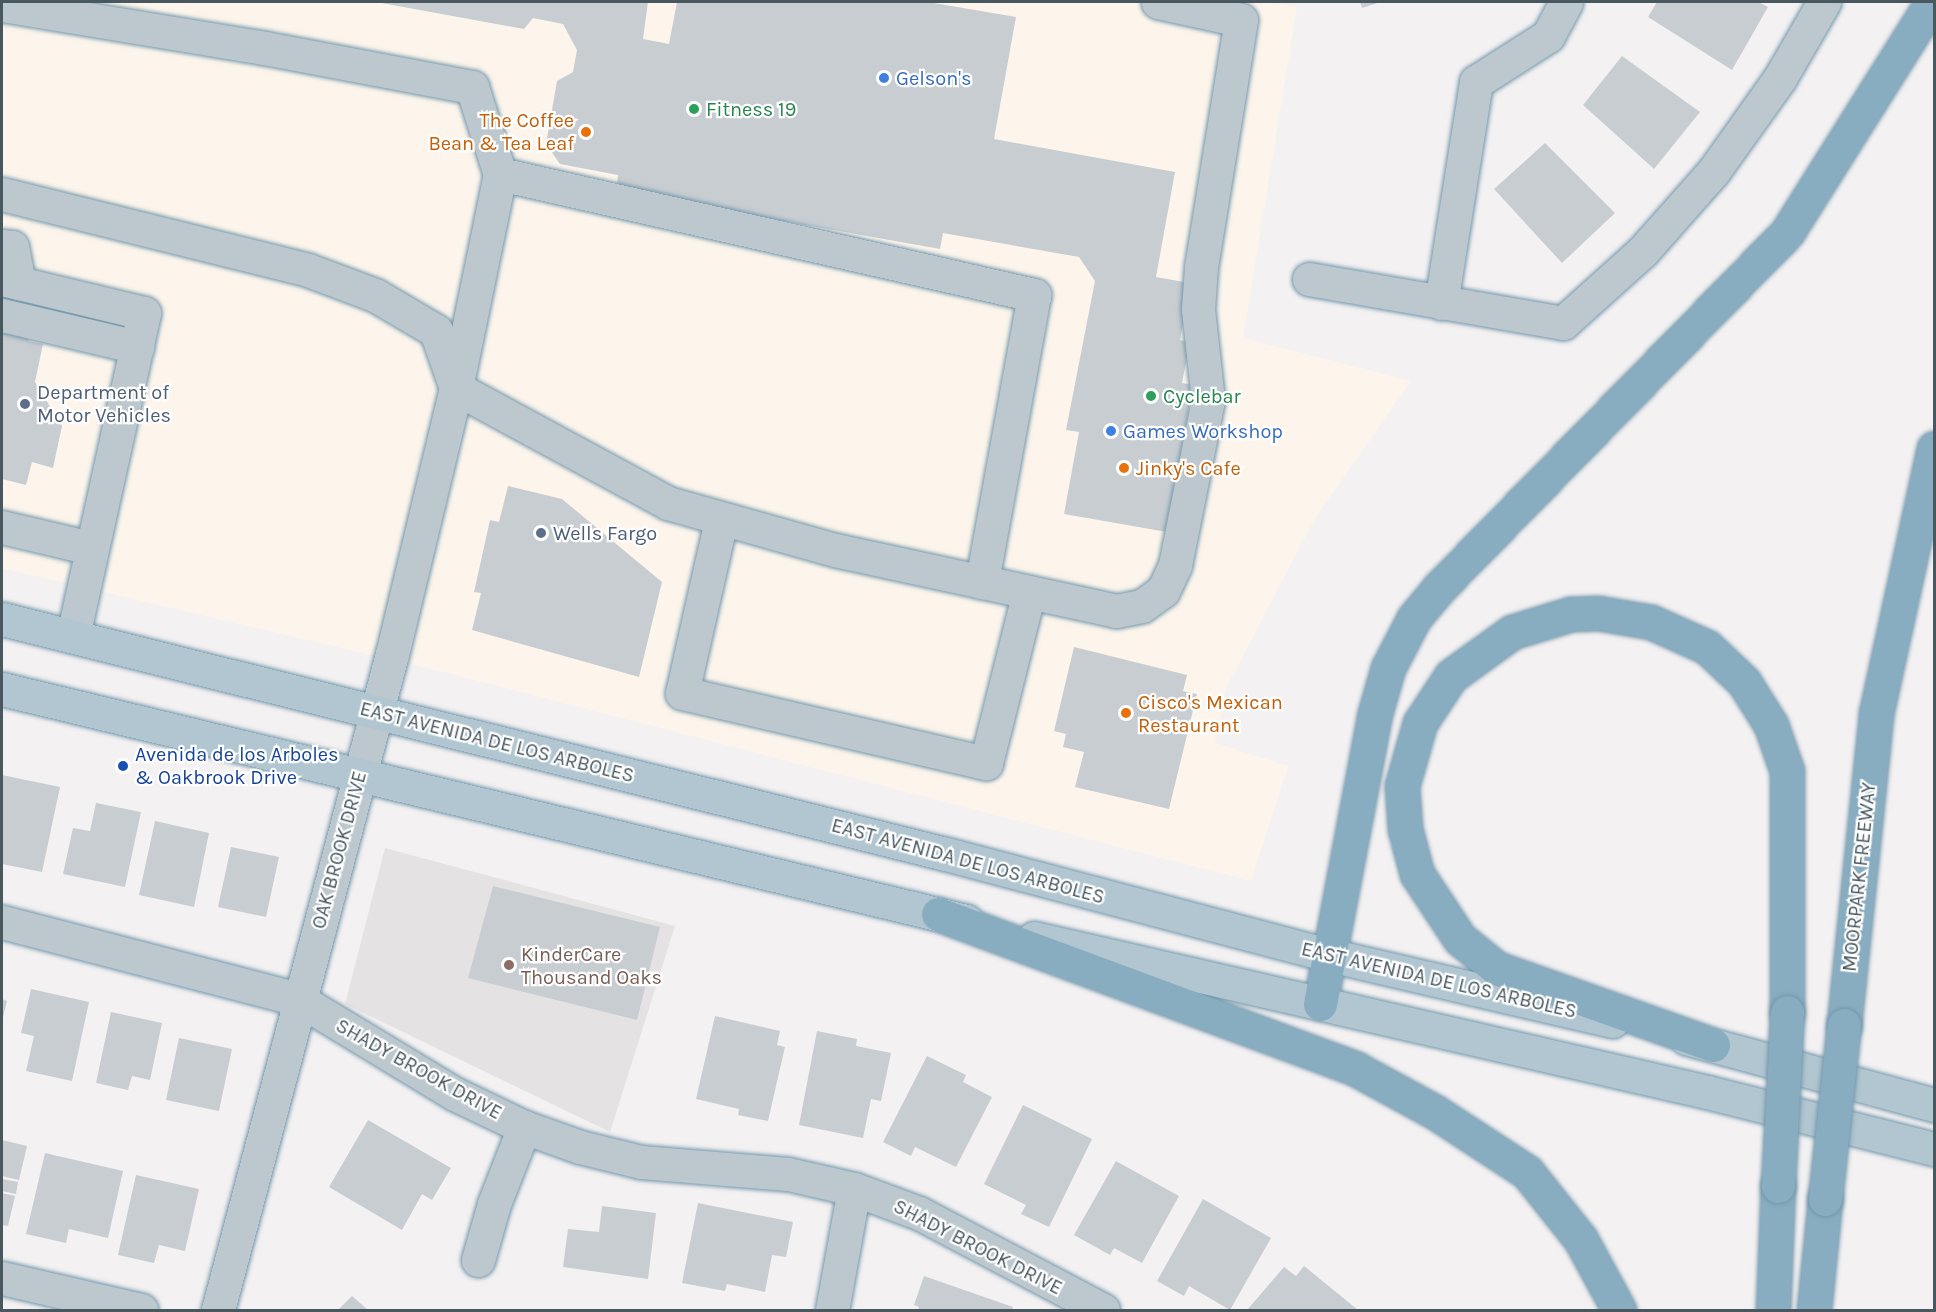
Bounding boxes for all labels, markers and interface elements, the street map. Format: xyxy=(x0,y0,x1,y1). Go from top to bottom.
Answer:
place label: Gelson's xyxy=(896,66,971,90)
marker: Gelson's xyxy=(877,71,891,85)
place label: Fitness 19 xyxy=(706,97,796,121)
marker: Fitness 19 xyxy=(687,102,701,116)
place label: The Coffee Bean & Tea Leaf xyxy=(428,108,574,155)
marker: The Coffee Bean & Tea Leaf xyxy=(579,125,593,139)
place label: Department of Motor Vehicles xyxy=(37,380,171,427)
place label: Cyclebar xyxy=(1163,384,1241,408)
marker: Cyclebar xyxy=(1144,389,1158,403)
marker: Department of Motor Vehicles xyxy=(18,397,32,411)
place label: Games Workshop xyxy=(1123,419,1283,443)
marker: Games Workshop xyxy=(1104,424,1118,438)
place label: Jinky's Cafe xyxy=(1136,456,1241,480)
marker: Jinky's Cafe xyxy=(1117,461,1131,475)
place label: Wells Fargo xyxy=(553,521,657,545)
marker: Wells Fargo xyxy=(534,526,548,540)
place label: Cisco's Mexican Restaurant xyxy=(1138,690,1283,737)
street label: EAST AVENIDA DE LOS ARBOLES xyxy=(357,696,637,788)
marker: Cisco's Mexican Restaurant xyxy=(1119,706,1133,720)
place label: Avenida de los Arboles & Oakbrook Drive xyxy=(135,742,339,789)
marker: Avenida de los Arboles & Oakbrook Drive xyxy=(116,759,130,773)
street label: OAK BROOK DRIVE xyxy=(306,769,372,931)
street label: MOORPARK FREEWAY xyxy=(1837,781,1881,973)
street label: EAST AVENIDA DE LOS ARBOLES xyxy=(829,813,1107,909)
street label: EAST AVENIDA DE LOS ARBOLES xyxy=(1299,937,1579,1023)
place label: KinderCare Thousand Oaks xyxy=(521,942,662,989)
marker: KinderCare Thousand Oaks xyxy=(502,958,516,972)
street label: SHADY BROOK DRIVE xyxy=(332,1013,506,1125)
street label: SHADY BROOK DRIVE xyxy=(890,1194,1066,1300)

